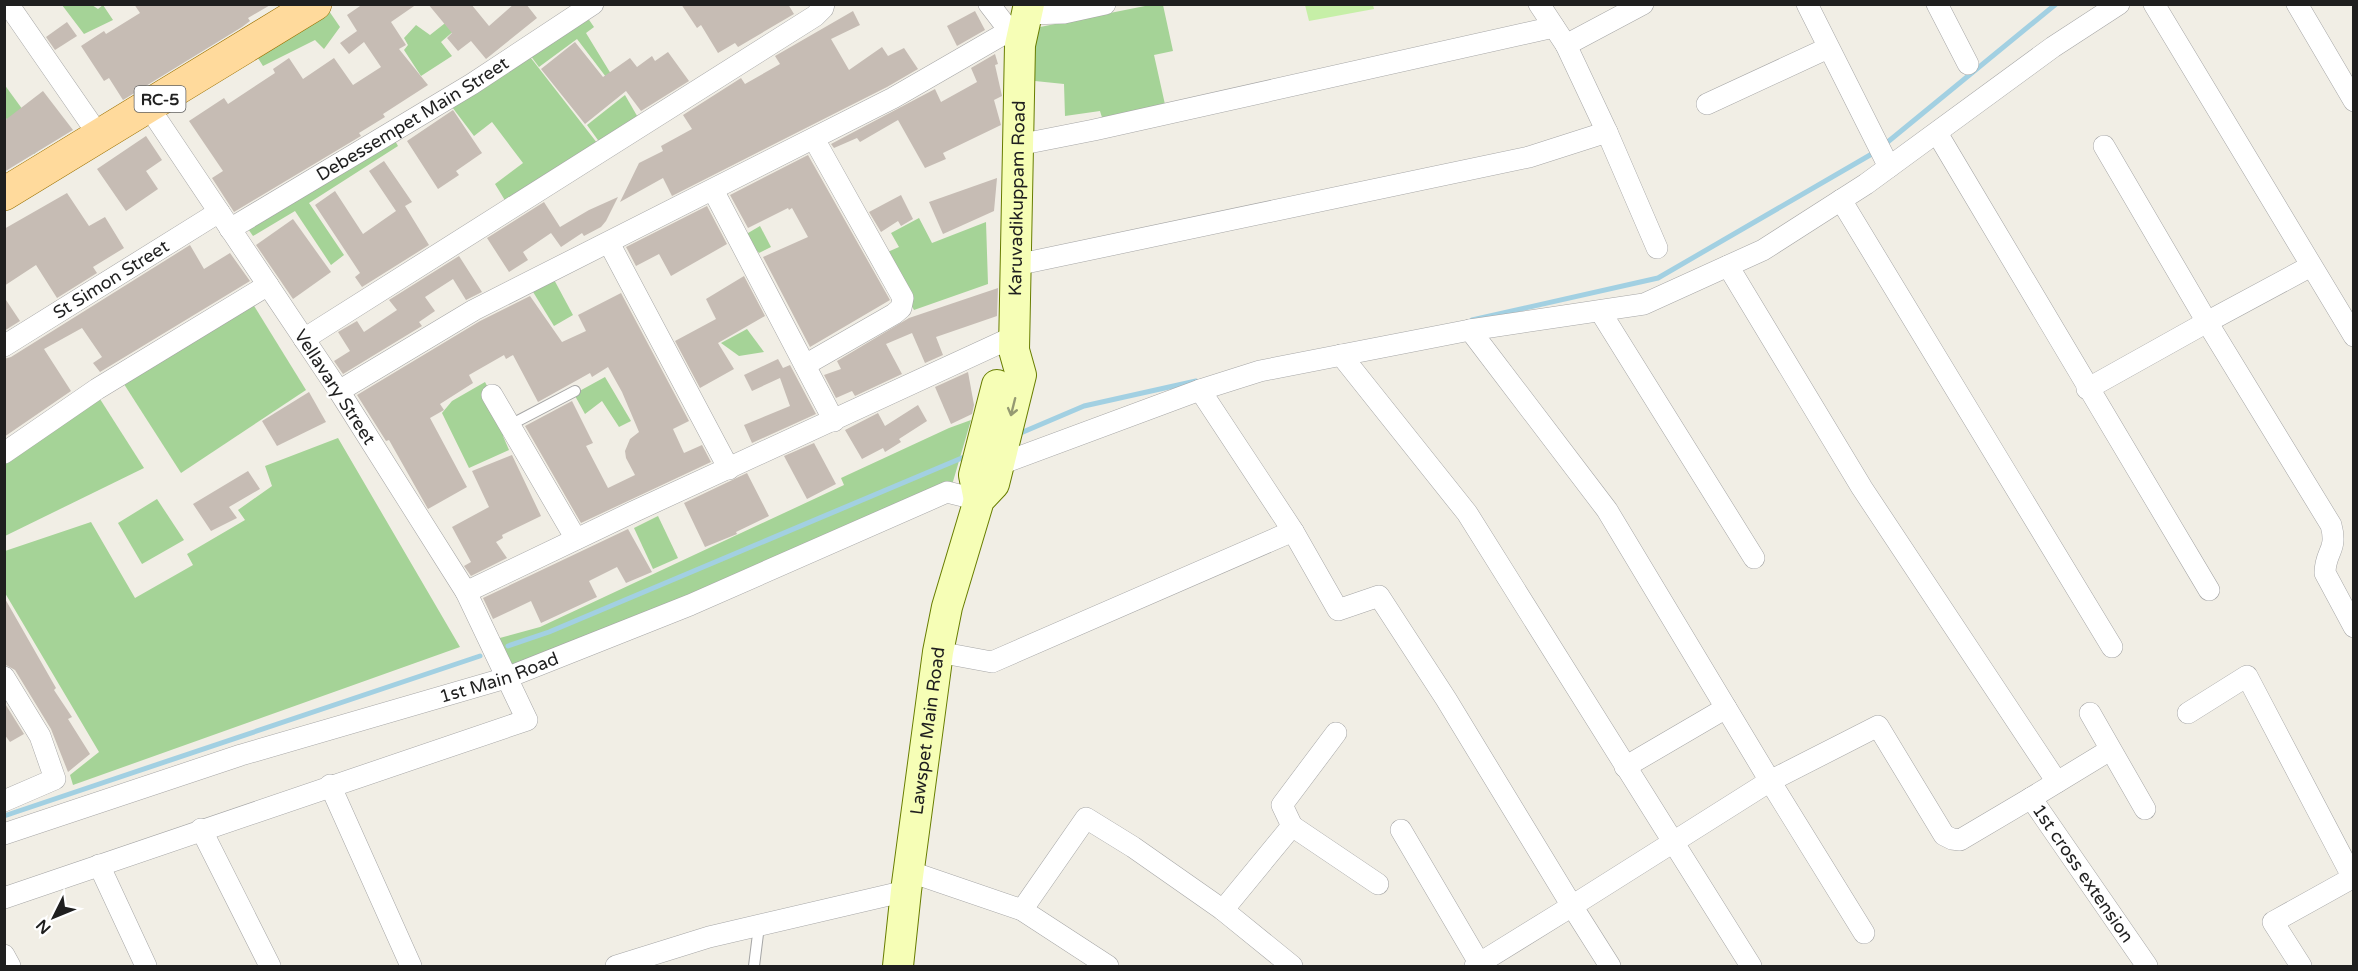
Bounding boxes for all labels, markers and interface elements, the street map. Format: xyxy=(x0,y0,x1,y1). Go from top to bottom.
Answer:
street label: Debessempet Main Street xyxy=(312,52,513,186)
road number: RC-5 xyxy=(134,86,186,112)
street label: Karuvadikuppam Road xyxy=(1004,100,1030,296)
street label: St Simon Street xyxy=(49,235,173,324)
street label: Vellavary Street xyxy=(290,325,380,449)
one-way arrow xyxy=(1006,397,1018,416)
street label: Lawspet Main Road xyxy=(905,645,950,816)
street label: 1st Main Road xyxy=(437,647,562,708)
street label: 1st cross extension xyxy=(2028,800,2139,947)
north arrow xyxy=(24,887,84,947)
text: N xyxy=(32,915,55,938)

